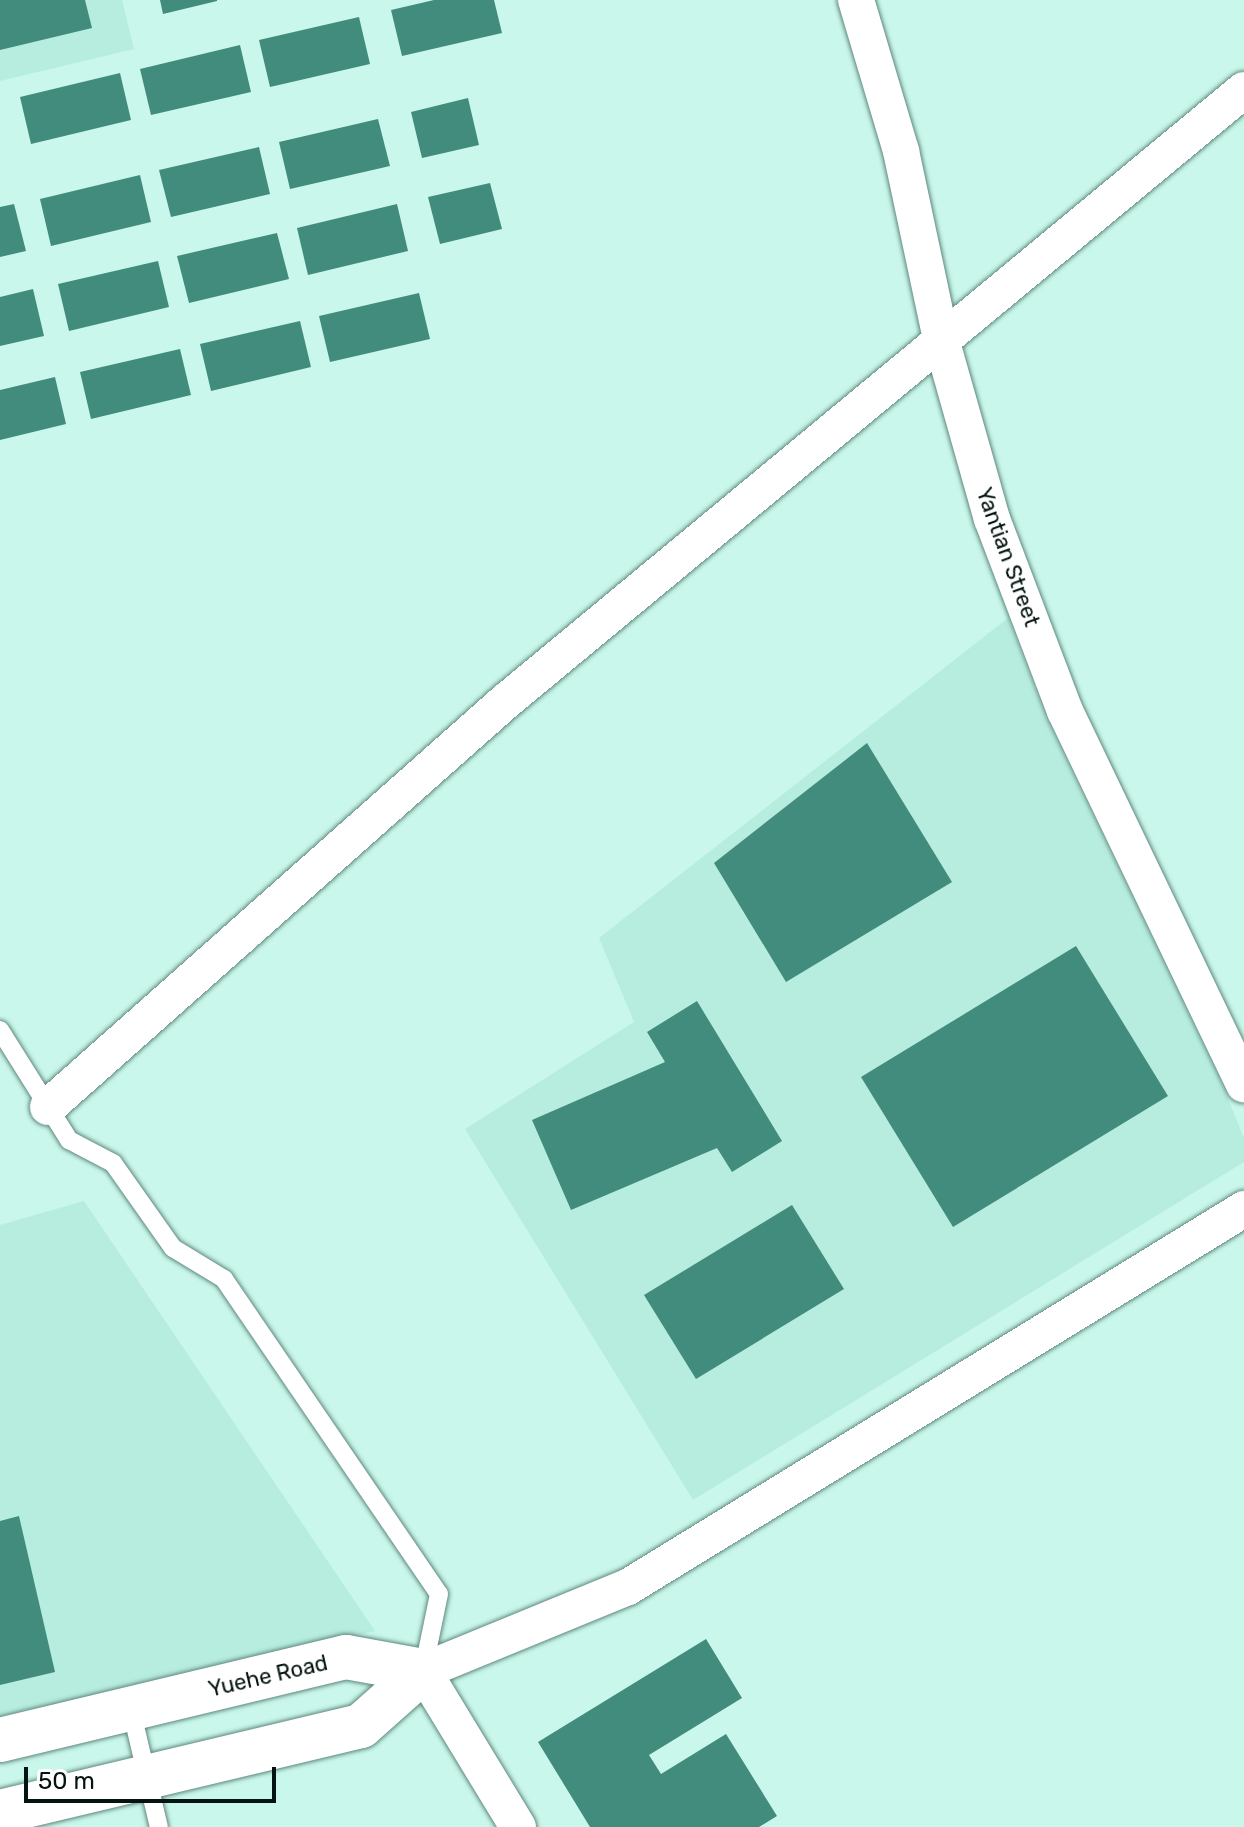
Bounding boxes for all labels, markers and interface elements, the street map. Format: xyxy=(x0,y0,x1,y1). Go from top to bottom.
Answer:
street label: Yantian Street xyxy=(971,484,1045,630)
street label: Yuehe Road xyxy=(206,1649,330,1703)
scale bar xyxy=(28,1751,280,1801)
text: 50 m xyxy=(38,1767,95,1795)

